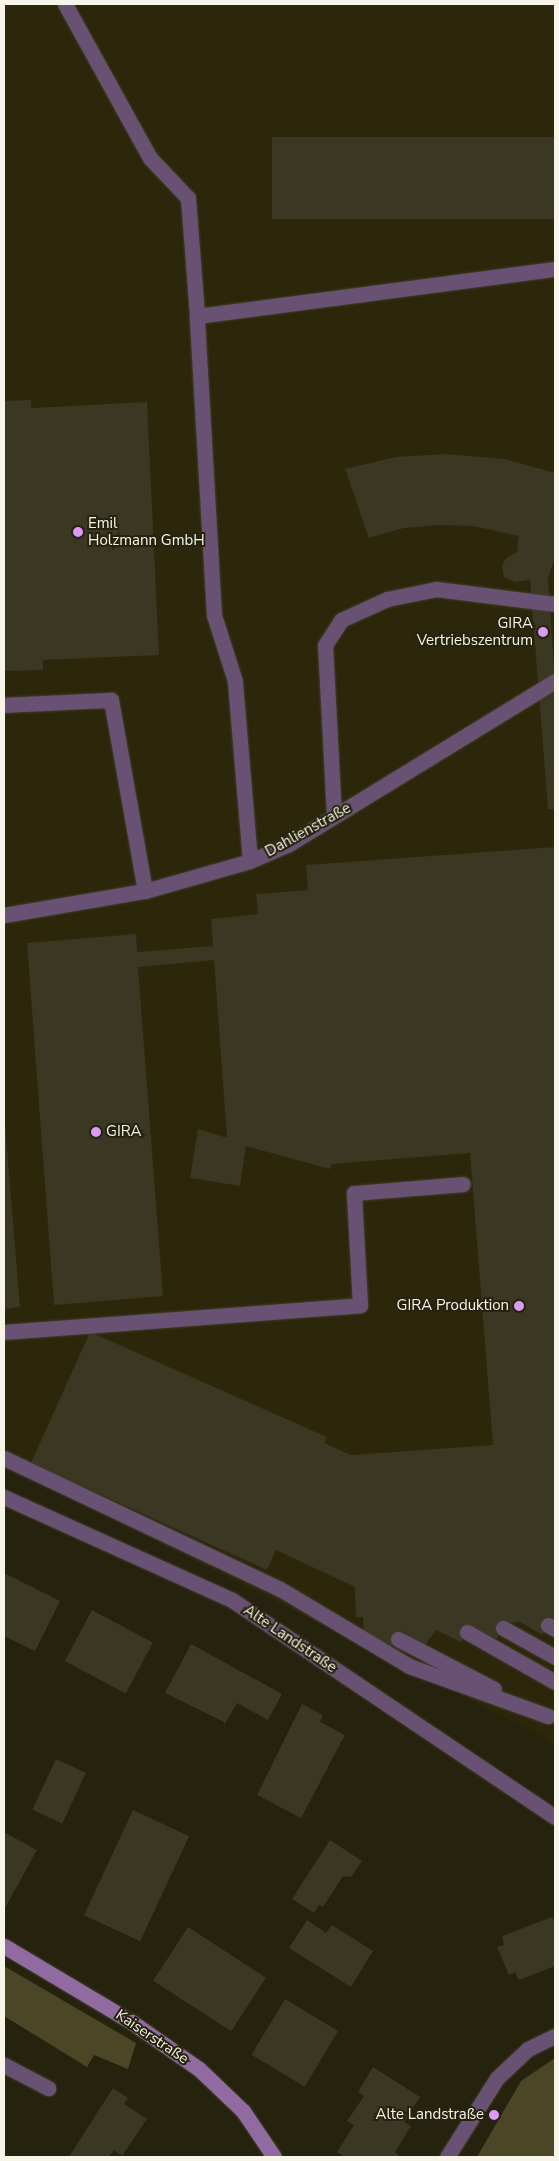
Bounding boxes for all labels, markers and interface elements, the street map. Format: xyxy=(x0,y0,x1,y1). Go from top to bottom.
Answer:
place label: Emil Holzmann GmbH xyxy=(88,514,205,549)
marker: Emil Holzmann GmbH xyxy=(72,526,84,538)
place label: GIRA Vertriebszentrum xyxy=(417,614,533,649)
marker: GIRA Vertriebszentrum xyxy=(537,626,549,638)
street label: Dahlienstraße xyxy=(262,799,354,861)
place label: GIRA xyxy=(106,1123,142,1141)
marker: GIRA xyxy=(90,1126,102,1138)
place label: GIRA Produktion xyxy=(397,1297,509,1315)
marker: GIRA Produktion xyxy=(513,1300,525,1312)
street label: Alte Landstraße xyxy=(240,1601,340,1677)
street label: Kaiserstraße xyxy=(112,2006,192,2068)
place label: Alte Landstraße xyxy=(376,2106,484,2124)
marker: Alte Landstraße xyxy=(488,2109,500,2121)

